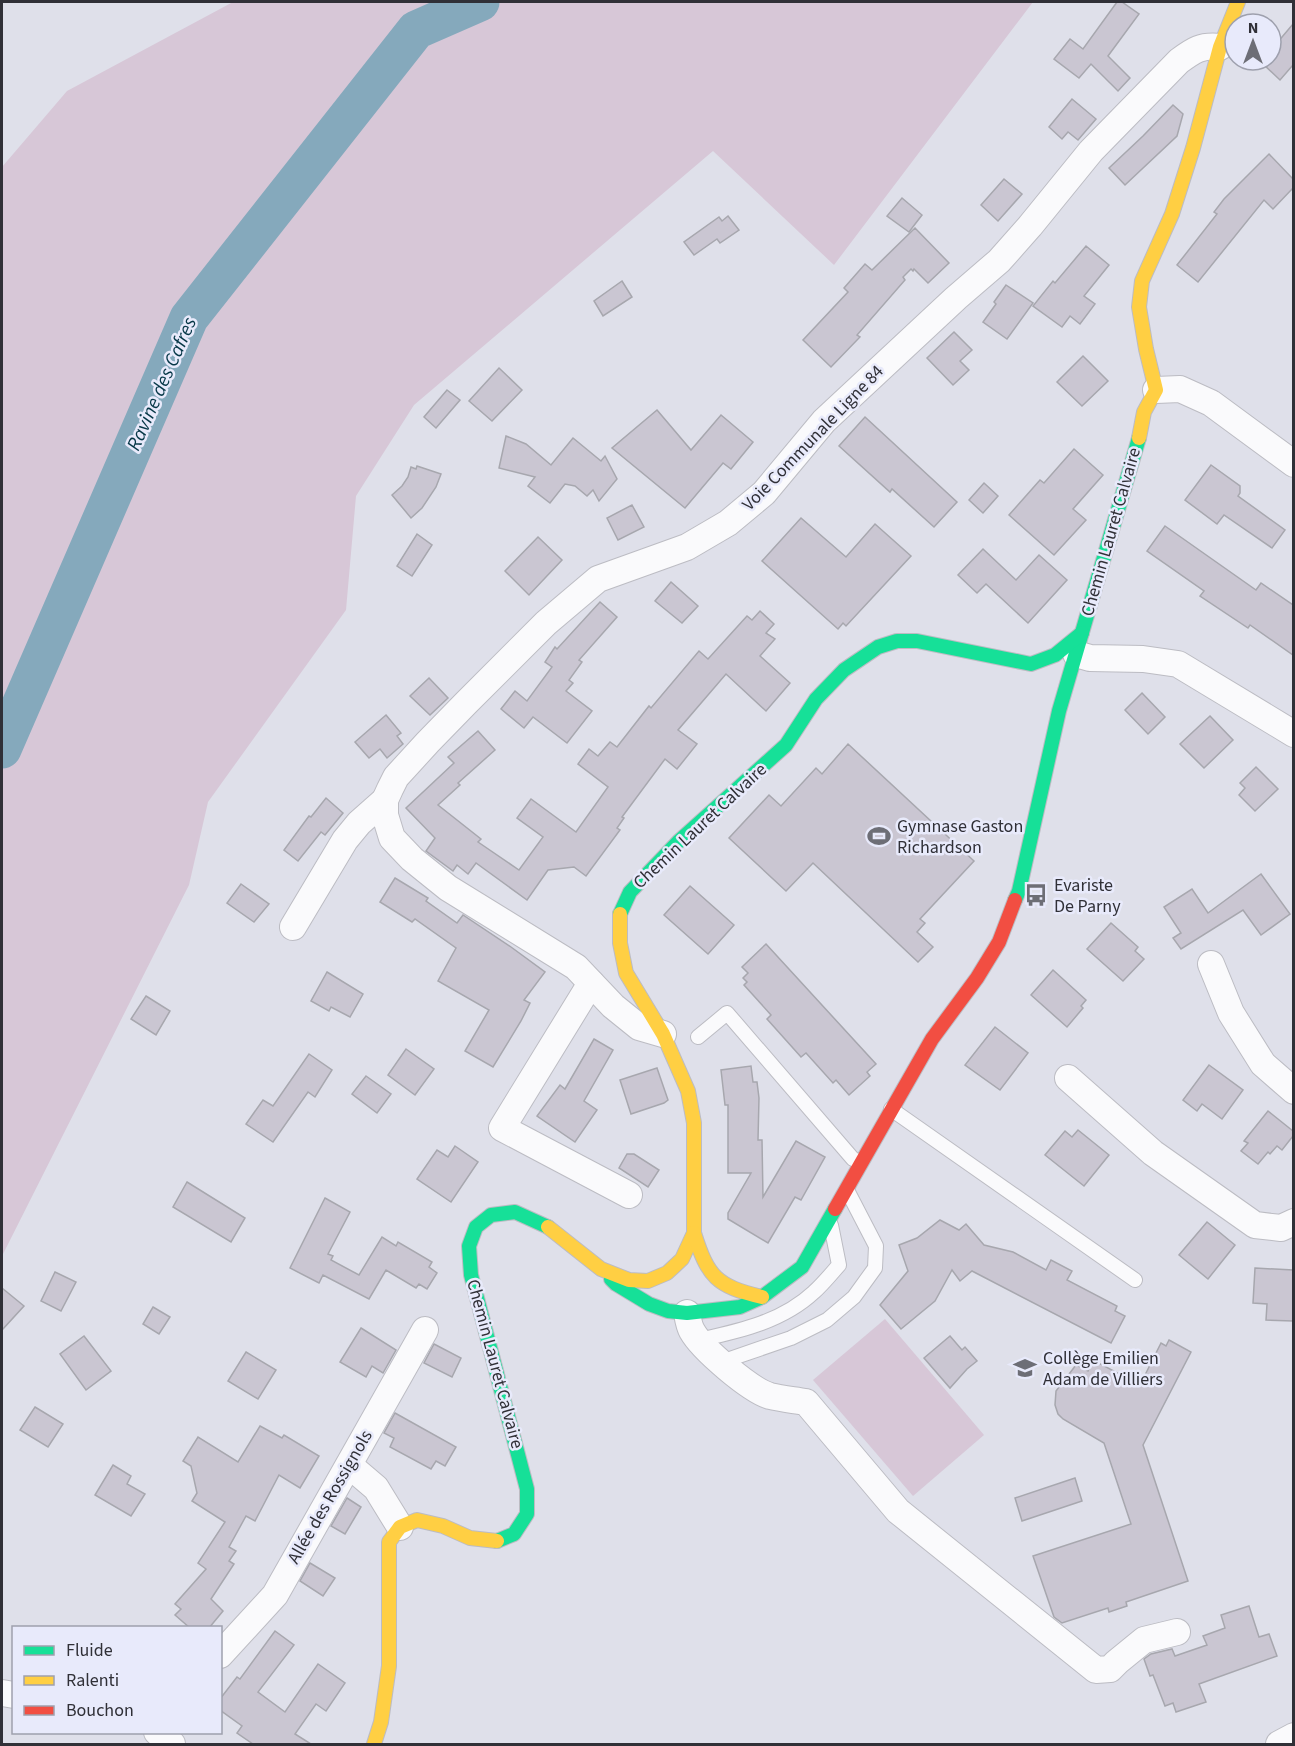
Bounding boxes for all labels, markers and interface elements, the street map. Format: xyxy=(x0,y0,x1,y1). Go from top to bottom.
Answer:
north arrow xyxy=(1223,12,1283,72)
text: N xyxy=(1248,17,1258,39)
water label: Ravine des Cafres xyxy=(120,313,204,455)
street label: Voie Communale Ligne 84 xyxy=(737,360,889,516)
street label: Chemin Lauret Calvaire xyxy=(1075,445,1147,619)
street label: Chemin Lauret Calvaire xyxy=(628,757,772,895)
place label: Gymnase Gaston Richardson xyxy=(897,814,1023,860)
sports icon: Gymnase Gaston Richardson xyxy=(866,823,892,849)
place label: Evariste De Parny xyxy=(1054,873,1121,919)
bus stop icon: Evariste De Parny xyxy=(1023,882,1049,908)
street label: Chemin Lauret Calvaire xyxy=(460,1277,530,1452)
place label: Collège Emilien Adam de Villiers xyxy=(1043,1346,1163,1392)
school or university icon: Collège Emilien Adam de Villiers xyxy=(1012,1355,1038,1381)
street label: Allée des Rossignols xyxy=(282,1426,378,1568)
legend xyxy=(12,1626,222,1734)
text: Fluide xyxy=(66,1638,113,1663)
text: Ralenti xyxy=(66,1668,119,1693)
text: Bouchon xyxy=(66,1698,134,1723)

